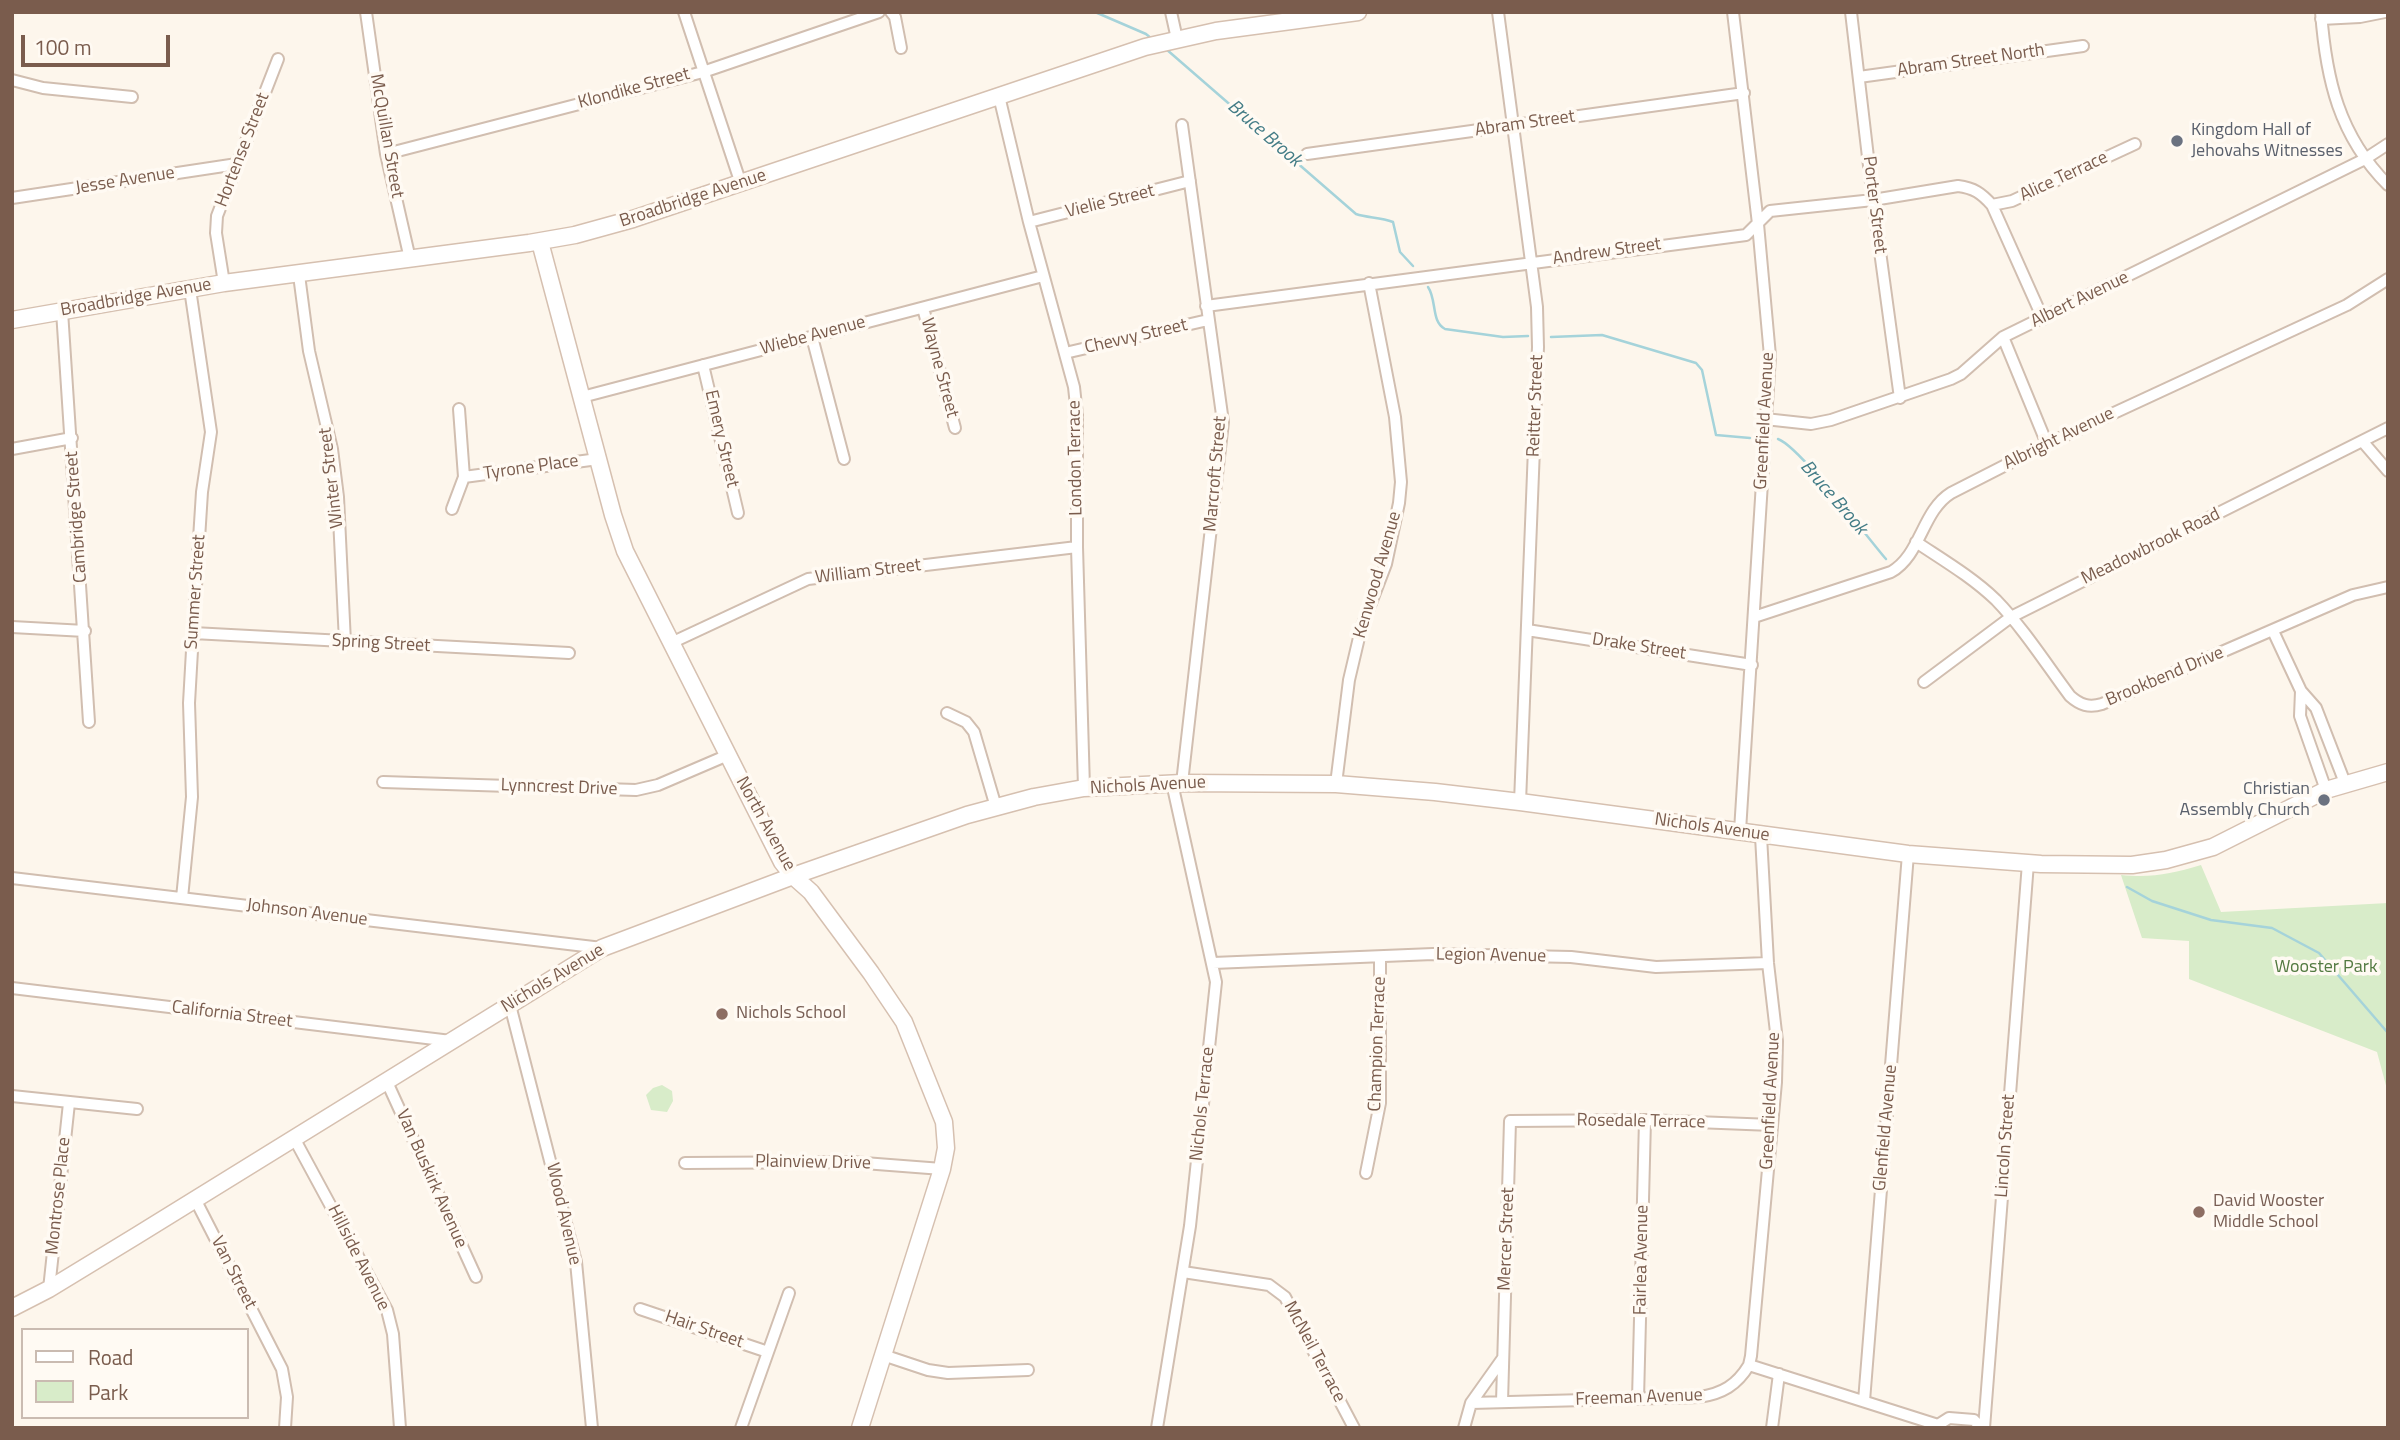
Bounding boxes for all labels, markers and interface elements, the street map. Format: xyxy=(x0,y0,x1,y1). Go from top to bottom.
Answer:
scale bar xyxy=(24,21,173,65)
text: 100 m xyxy=(34,31,91,63)
street label: Abram Street North xyxy=(1896,40,2046,82)
street label: Klondike Street xyxy=(576,64,692,114)
street label: McQuillan Street xyxy=(364,72,408,200)
street label: Hortense Street xyxy=(211,90,275,210)
water label: Bruce Brook xyxy=(1222,96,1306,172)
street label: Abram Street xyxy=(1474,106,1576,142)
place label: Kingdom Hall of Jehovahs Witnesses xyxy=(2191,120,2343,162)
marker: Kingdom Hall of Jehovahs Witnesses xyxy=(2169,133,2185,149)
street label: Alice Terrace xyxy=(2016,147,2112,207)
street label: Porter Street xyxy=(1857,155,1891,255)
street label: Jesse Avenue xyxy=(74,162,176,200)
street label: Broadbridge Avenue xyxy=(617,165,769,233)
street label: Vielie Street xyxy=(1063,181,1157,223)
street label: Andrew Street xyxy=(1552,234,1662,270)
street label: Albert Avenue xyxy=(2028,267,2132,333)
street label: Broadbridge Avenue xyxy=(59,274,213,322)
street label: Wiebe Avenue xyxy=(758,312,868,360)
street label: Chevvy Street xyxy=(1083,315,1189,359)
street label: Wayne Street xyxy=(915,316,963,420)
street label: Greenfield Avenue xyxy=(1751,352,1779,490)
street label: Reitter Street xyxy=(1523,355,1549,457)
street label: Emery Street xyxy=(699,388,743,490)
street label: London Terrace xyxy=(1064,400,1088,516)
street label: Albright Avenue xyxy=(2000,403,2118,475)
street label: Marcroft Street xyxy=(1200,415,1232,533)
street label: Winter Street xyxy=(315,426,349,530)
street label: Cambridge Street xyxy=(62,451,92,583)
street label: Tyrone Place xyxy=(482,451,580,485)
water label: Bruce Brook xyxy=(1795,456,1871,540)
street label: Meadowbrook Road xyxy=(2078,504,2224,590)
street label: Kenwood Avenue xyxy=(1350,509,1406,641)
street label: Summer Street xyxy=(181,534,211,650)
street label: William Street xyxy=(814,555,922,589)
street label: Drake Street xyxy=(1591,629,1687,665)
street label: Spring Street xyxy=(331,631,431,657)
street label: Brookbend Drive xyxy=(2103,642,2227,712)
street label: Nichols Avenue xyxy=(1090,772,1206,800)
street label: North Avenue xyxy=(730,773,800,875)
street label: Lynncrest Drive xyxy=(500,775,618,801)
place label: Christian Assembly Church xyxy=(2180,779,2310,822)
marker: Christian Assembly Church xyxy=(2316,792,2332,808)
street label: Nichols Avenue xyxy=(1653,809,1771,847)
street label: Johnson Avenue xyxy=(245,895,369,931)
street label: Nichols Avenue xyxy=(498,940,608,1018)
street label: Legion Avenue xyxy=(1436,944,1546,968)
park label: Wooster Park xyxy=(2274,957,2378,979)
street label: Champion Terrace xyxy=(1365,976,1391,1112)
street label: California Street xyxy=(170,997,294,1033)
place label: Nichols School xyxy=(736,1003,846,1025)
marker: Nichols School xyxy=(714,1006,730,1022)
street label: Greenfield Avenue xyxy=(1757,1032,1785,1170)
street label: Nichols Terrace xyxy=(1186,1046,1220,1162)
street label: Glenfield Avenue xyxy=(1870,1064,1902,1192)
street label: Lincoln Street xyxy=(1992,1094,2020,1198)
street label: Van Buskirk Avenue xyxy=(391,1106,471,1252)
street label: Rosedale Terrace xyxy=(1576,1110,1706,1134)
street label: Montrose Place xyxy=(42,1136,76,1256)
street label: Plainview Drive xyxy=(755,1151,871,1175)
street label: Wood Avenue xyxy=(541,1161,585,1267)
street label: Mercer Street xyxy=(1494,1187,1520,1291)
place label: David Wooster Middle School xyxy=(2213,1191,2324,1234)
street label: Hillside Avenue xyxy=(322,1202,394,1314)
marker: David Wooster Middle School xyxy=(2191,1204,2207,1220)
street label: Fairlea Avenue xyxy=(1630,1205,1654,1315)
street label: Van Street xyxy=(205,1233,261,1313)
street label: McNeil Terrace xyxy=(1278,1298,1350,1406)
street label: Hair Street xyxy=(662,1306,746,1354)
legend xyxy=(21,1328,248,1419)
text: Road xyxy=(88,1341,133,1373)
text: Park xyxy=(88,1376,128,1408)
street label: Freeman Avenue xyxy=(1575,1385,1703,1411)

